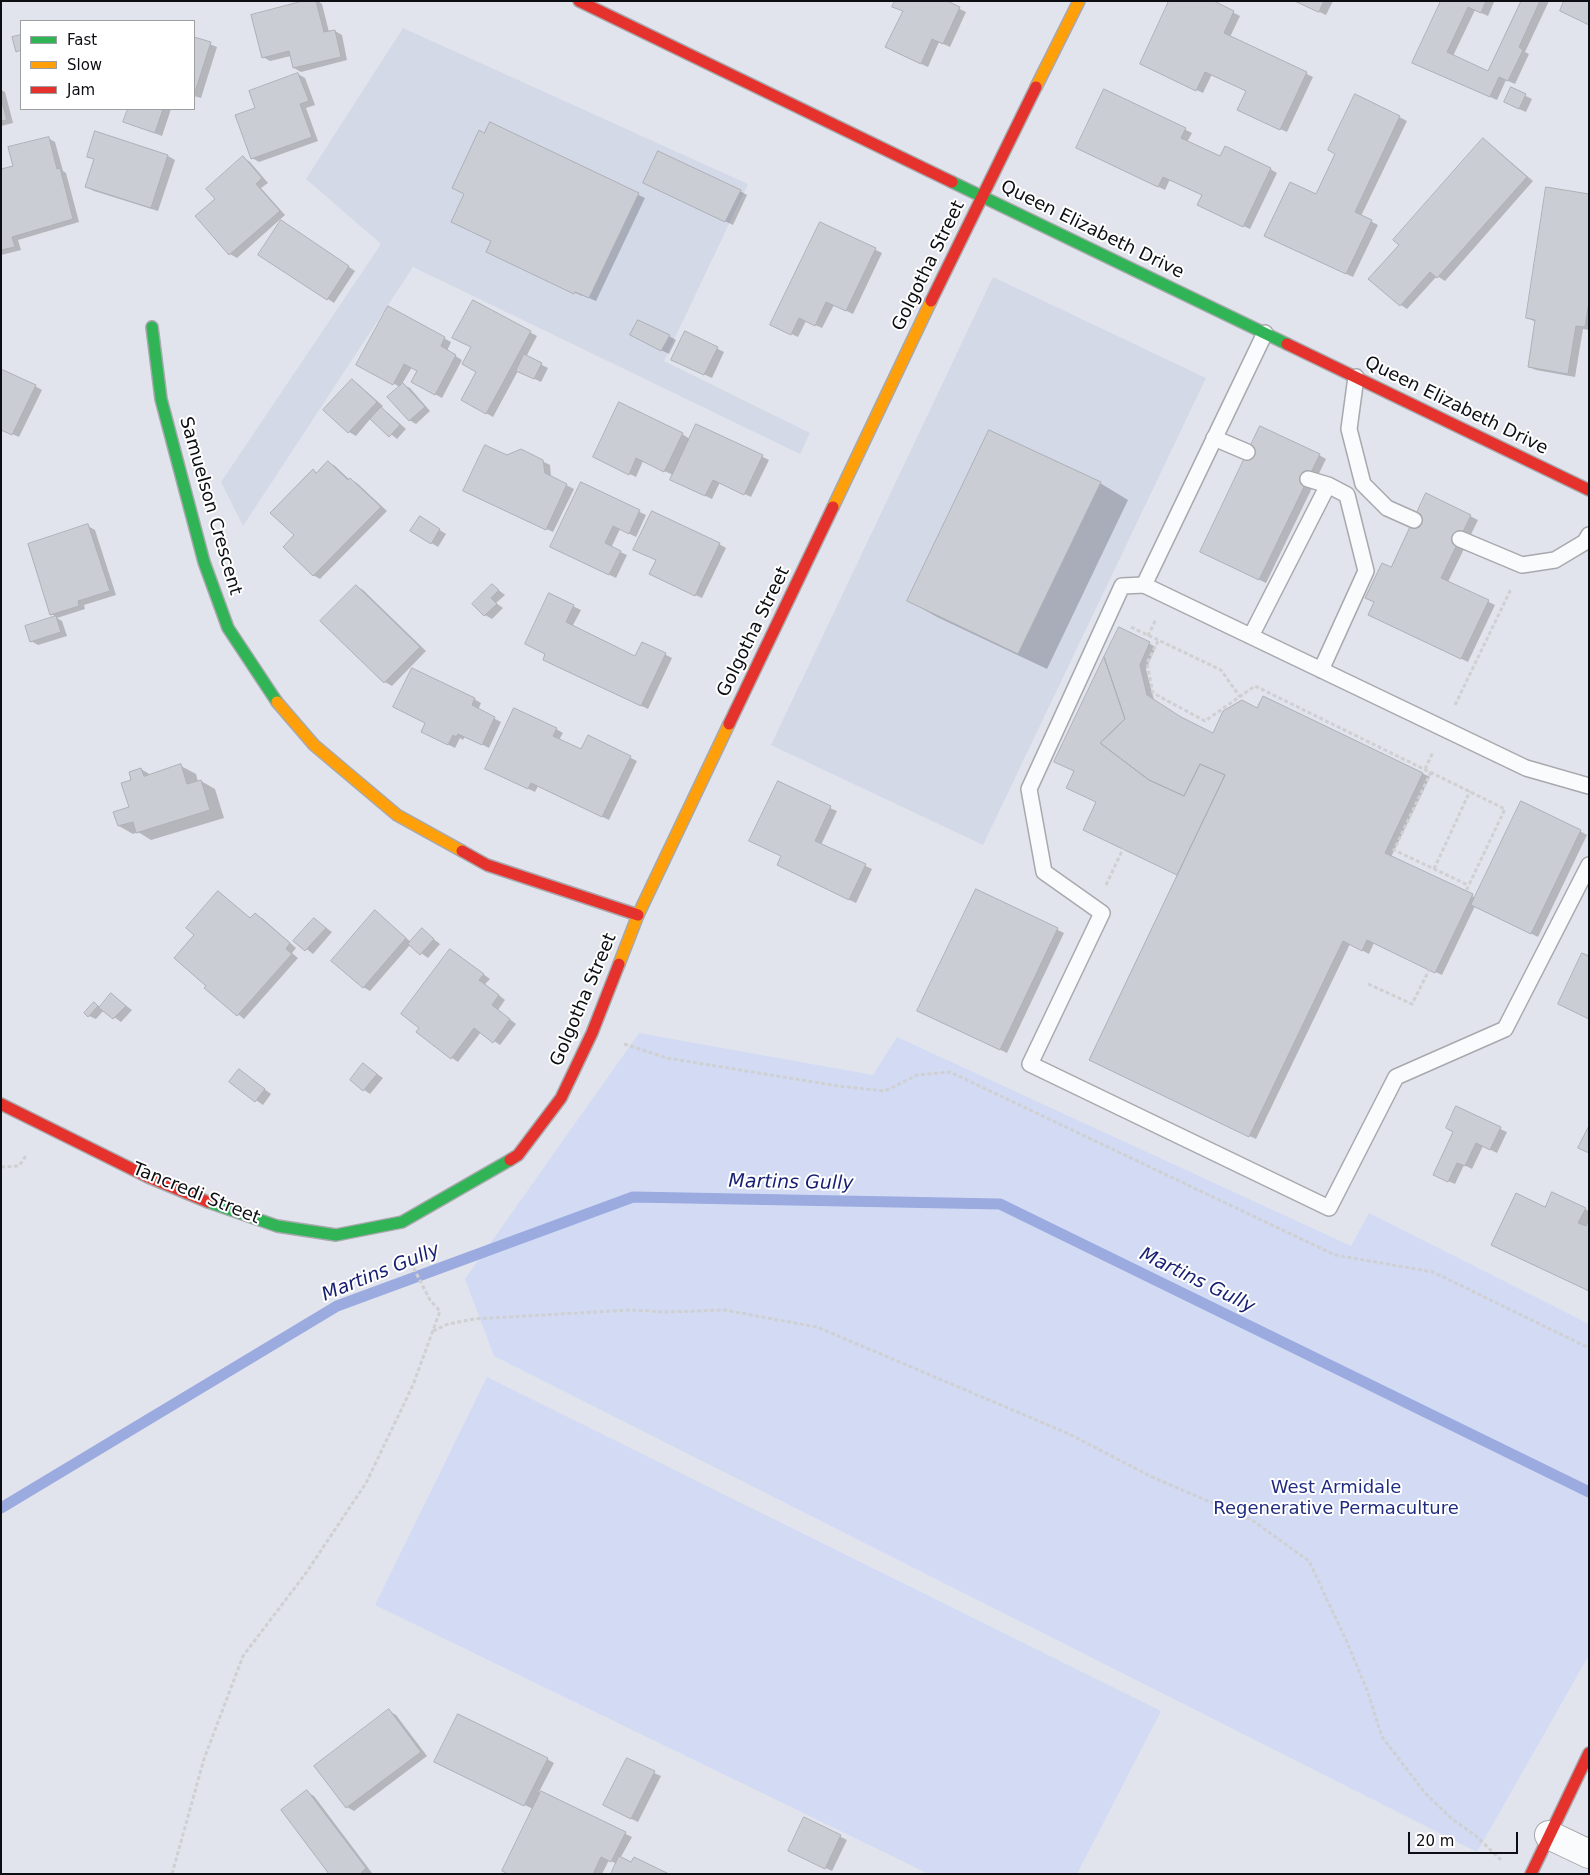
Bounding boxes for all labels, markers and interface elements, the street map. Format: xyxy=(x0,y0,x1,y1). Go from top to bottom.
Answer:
legend xyxy=(20,20,195,110)
text: Fast xyxy=(67,31,97,49)
text: Slow xyxy=(67,56,102,74)
text: Jam xyxy=(67,81,95,99)
street label: Queen Elizabeth Drive xyxy=(997,176,1187,284)
street label: Golgotha Street xyxy=(888,197,970,335)
street label: Queen Elizabeth Drive xyxy=(1361,352,1551,460)
street label: Samuelson Crescent xyxy=(174,414,246,598)
street label: Golgotha Street xyxy=(713,563,795,701)
street label: Golgotha Street xyxy=(546,930,622,1070)
street label: Tancredi Street xyxy=(129,1159,263,1229)
water label: Martins Gully xyxy=(728,1171,854,1195)
water label: Martins Gully xyxy=(319,1239,443,1307)
water label: Martins Gully xyxy=(1136,1243,1258,1319)
park label: West Armidale Regenerative Permaculture xyxy=(1213,1477,1459,1520)
scale bar xyxy=(1410,1822,1520,1854)
text: 20 m xyxy=(1416,1832,1454,1850)

